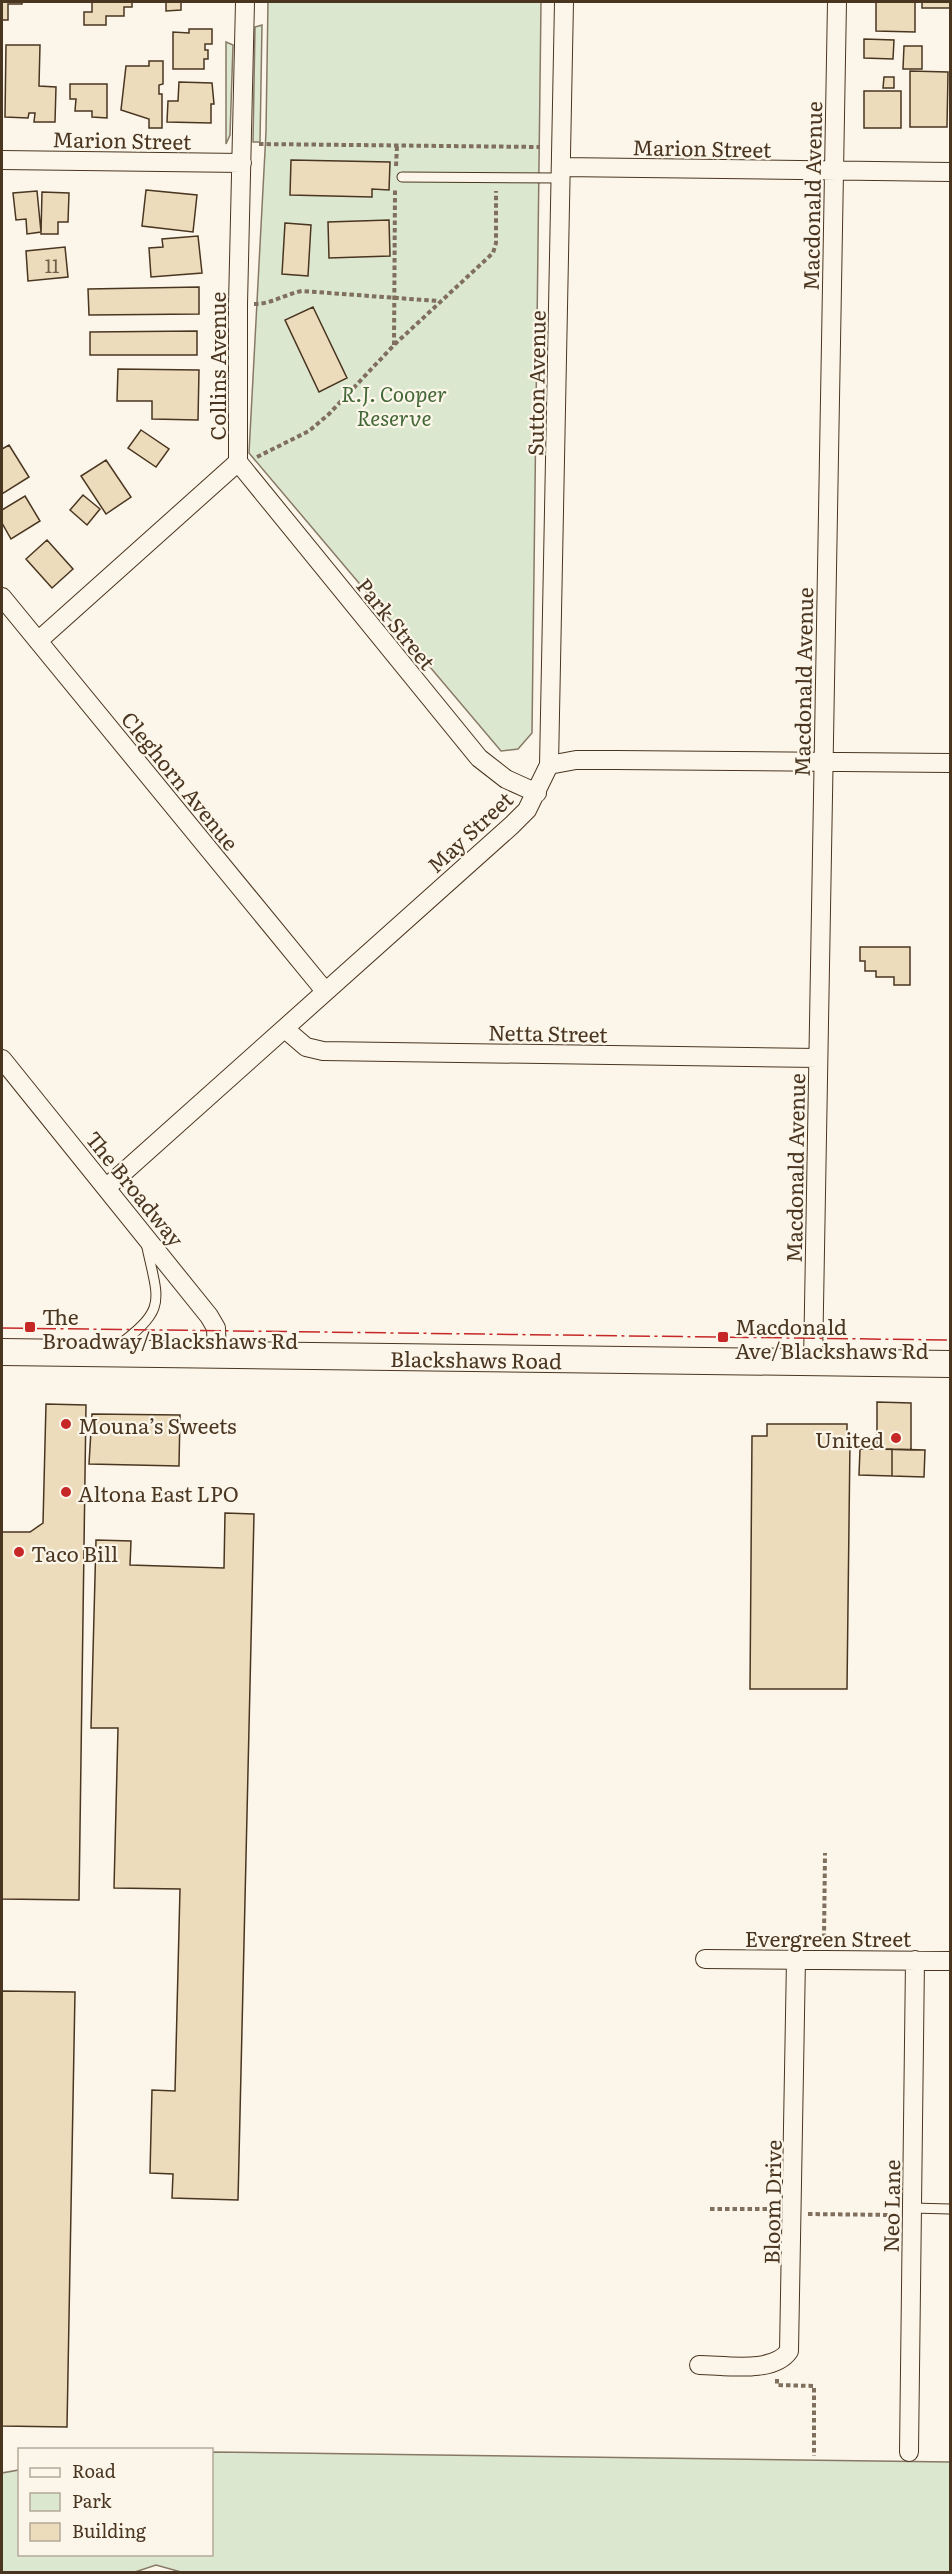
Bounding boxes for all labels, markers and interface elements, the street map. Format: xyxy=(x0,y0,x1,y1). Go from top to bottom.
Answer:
street label: Macdonald Avenue xyxy=(794,101,828,291)
street label: Marion Street xyxy=(52,122,192,156)
street label: Marion Street xyxy=(632,130,772,164)
house number: 11 xyxy=(45,252,59,279)
street label: Collins Avenue xyxy=(201,291,232,440)
street label: Sutton Avenue xyxy=(518,310,552,456)
park label: R.J. Cooper Reserve xyxy=(341,377,447,432)
street label: Park Street xyxy=(350,570,444,676)
street label: Macdonald Avenue xyxy=(785,587,819,777)
street label: Cleghorn Avenue xyxy=(115,704,247,856)
street label: May Street xyxy=(419,783,519,879)
street label: Netta Street xyxy=(488,1015,608,1049)
street label: Macdonald Avenue xyxy=(777,1073,811,1263)
street label: The Broadway xyxy=(80,1124,193,1253)
place label: The Broadway/Blackshaws Rd xyxy=(42,1300,298,1355)
place label: Macdonald Ave/Blackshaws Rd xyxy=(735,1310,929,1365)
marker: The Broadway/Blackshaws Rd xyxy=(23,1320,37,1334)
marker: Macdonald Ave/Blackshaws Rd xyxy=(716,1330,730,1344)
street label: Blackshaws Road xyxy=(390,1341,562,1375)
place label: Mouna’s Sweets xyxy=(78,1409,237,1440)
marker: Mouna’s Sweets xyxy=(59,1417,73,1431)
place label: United xyxy=(815,1423,884,1454)
marker: United xyxy=(889,1431,903,1445)
place label: Altona East LPO xyxy=(78,1477,239,1508)
marker: Altona East LPO xyxy=(59,1485,73,1499)
place label: Taco Bill xyxy=(31,1537,118,1568)
marker: Taco Bill xyxy=(12,1545,26,1559)
street label: Evergreen Street xyxy=(745,1922,912,1953)
street label: Bloom Drive xyxy=(754,2139,788,2265)
street label: Neo Lane xyxy=(874,2159,906,2253)
legend xyxy=(18,2448,213,2556)
text: Road xyxy=(72,2457,116,2484)
text: Park xyxy=(72,2487,113,2514)
text: Building xyxy=(72,2517,147,2544)

